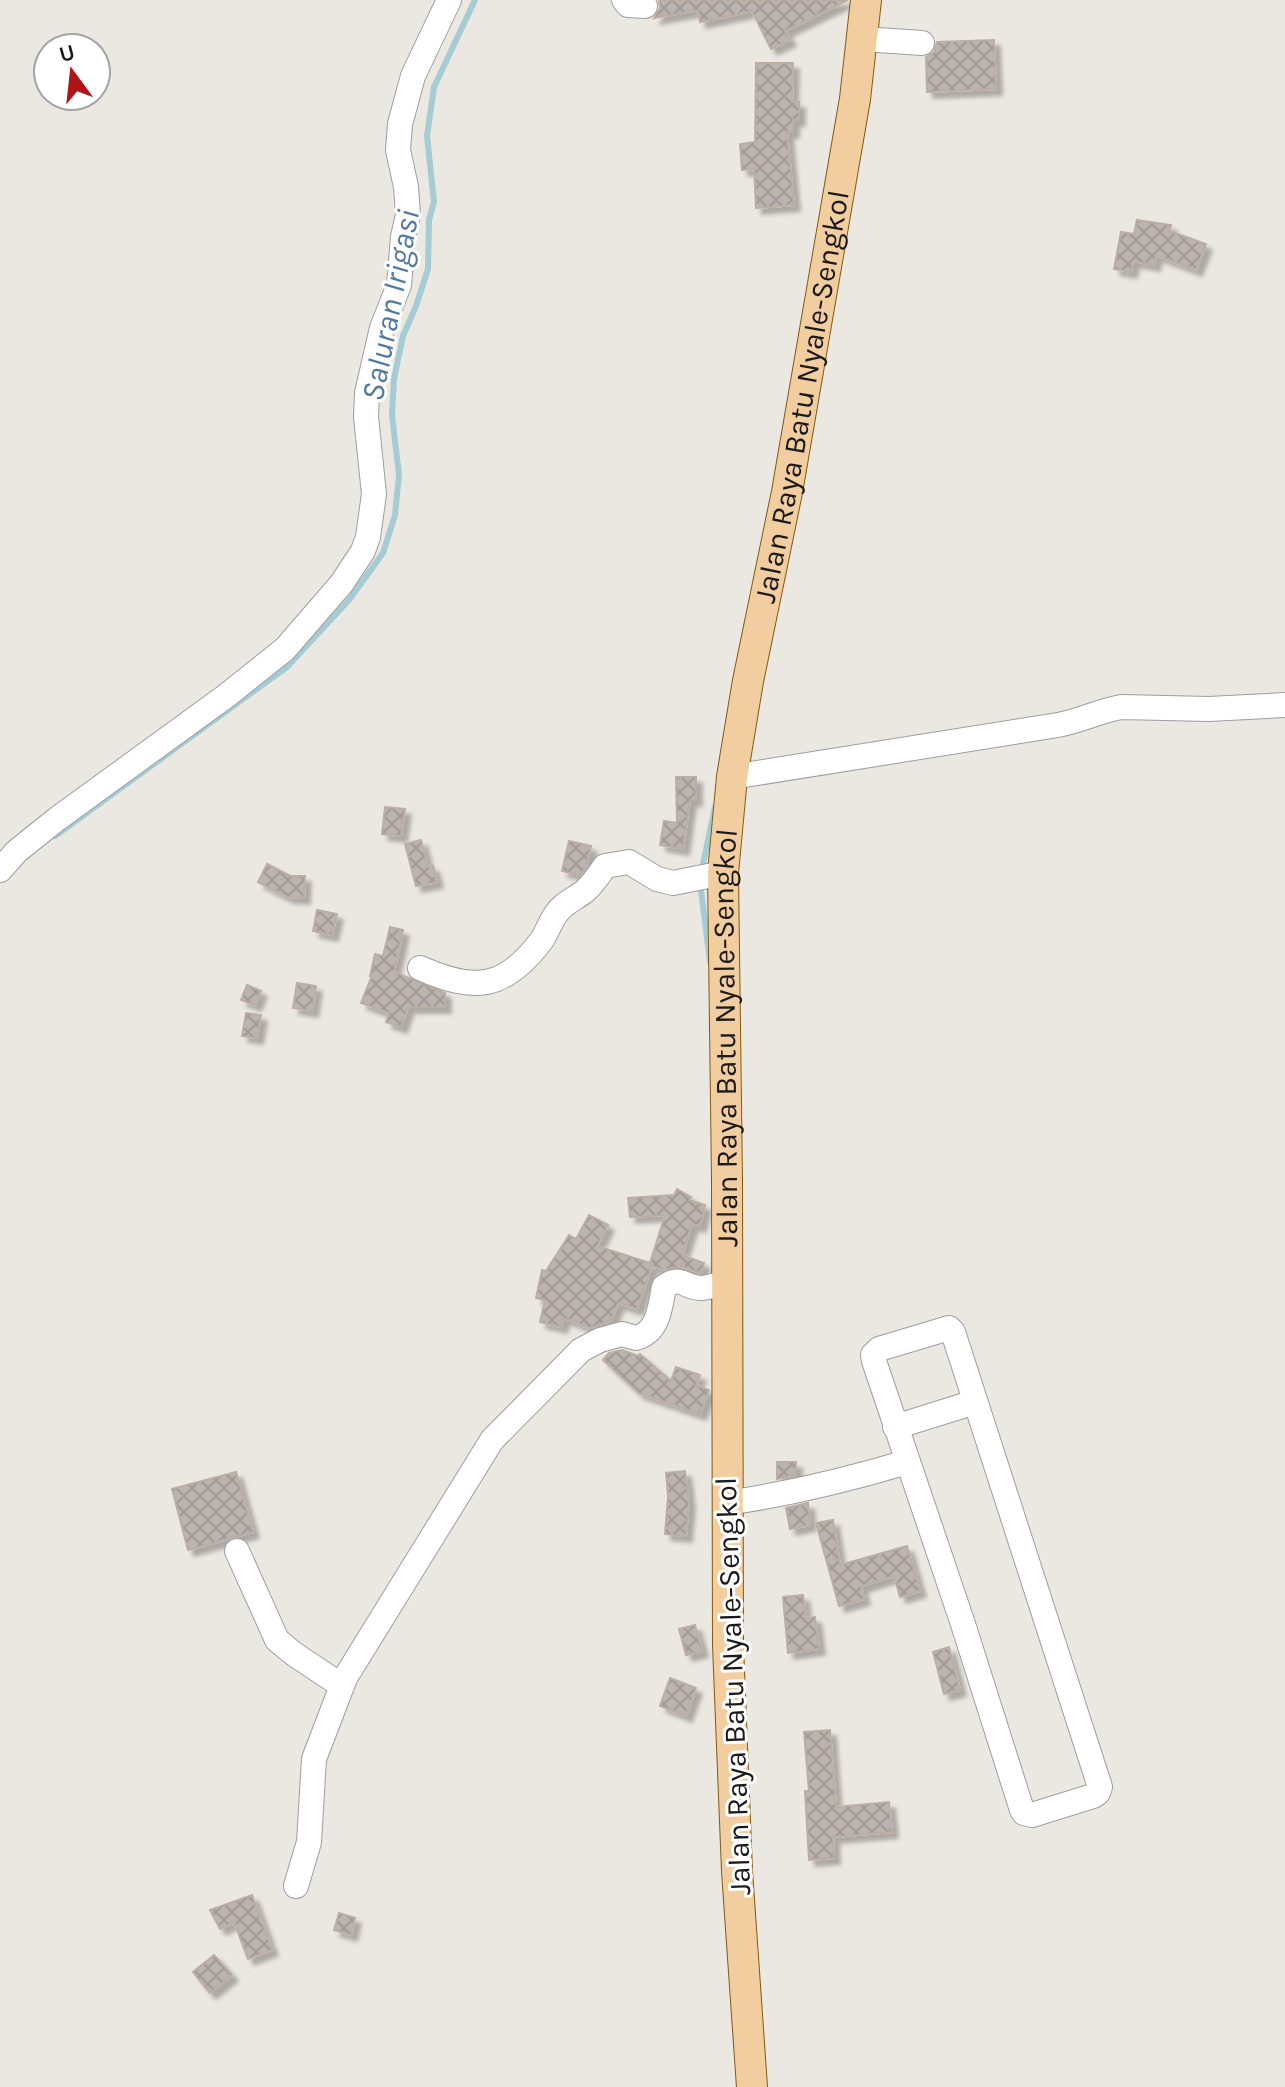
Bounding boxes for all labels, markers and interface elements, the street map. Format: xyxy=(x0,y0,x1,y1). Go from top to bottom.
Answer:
north arrow xyxy=(32,32,112,112)
text: U xyxy=(56,39,78,68)
street label: Jalan Raya Batu Nyale-Sengkol xyxy=(747,188,857,606)
water label: Saluran Irigasi xyxy=(354,206,427,404)
street label: Jalan Raya Batu Nyale-Sengkol xyxy=(705,827,745,1247)
street label: Jalan Raya Batu Nyale-Sengkol xyxy=(708,1476,758,1896)

